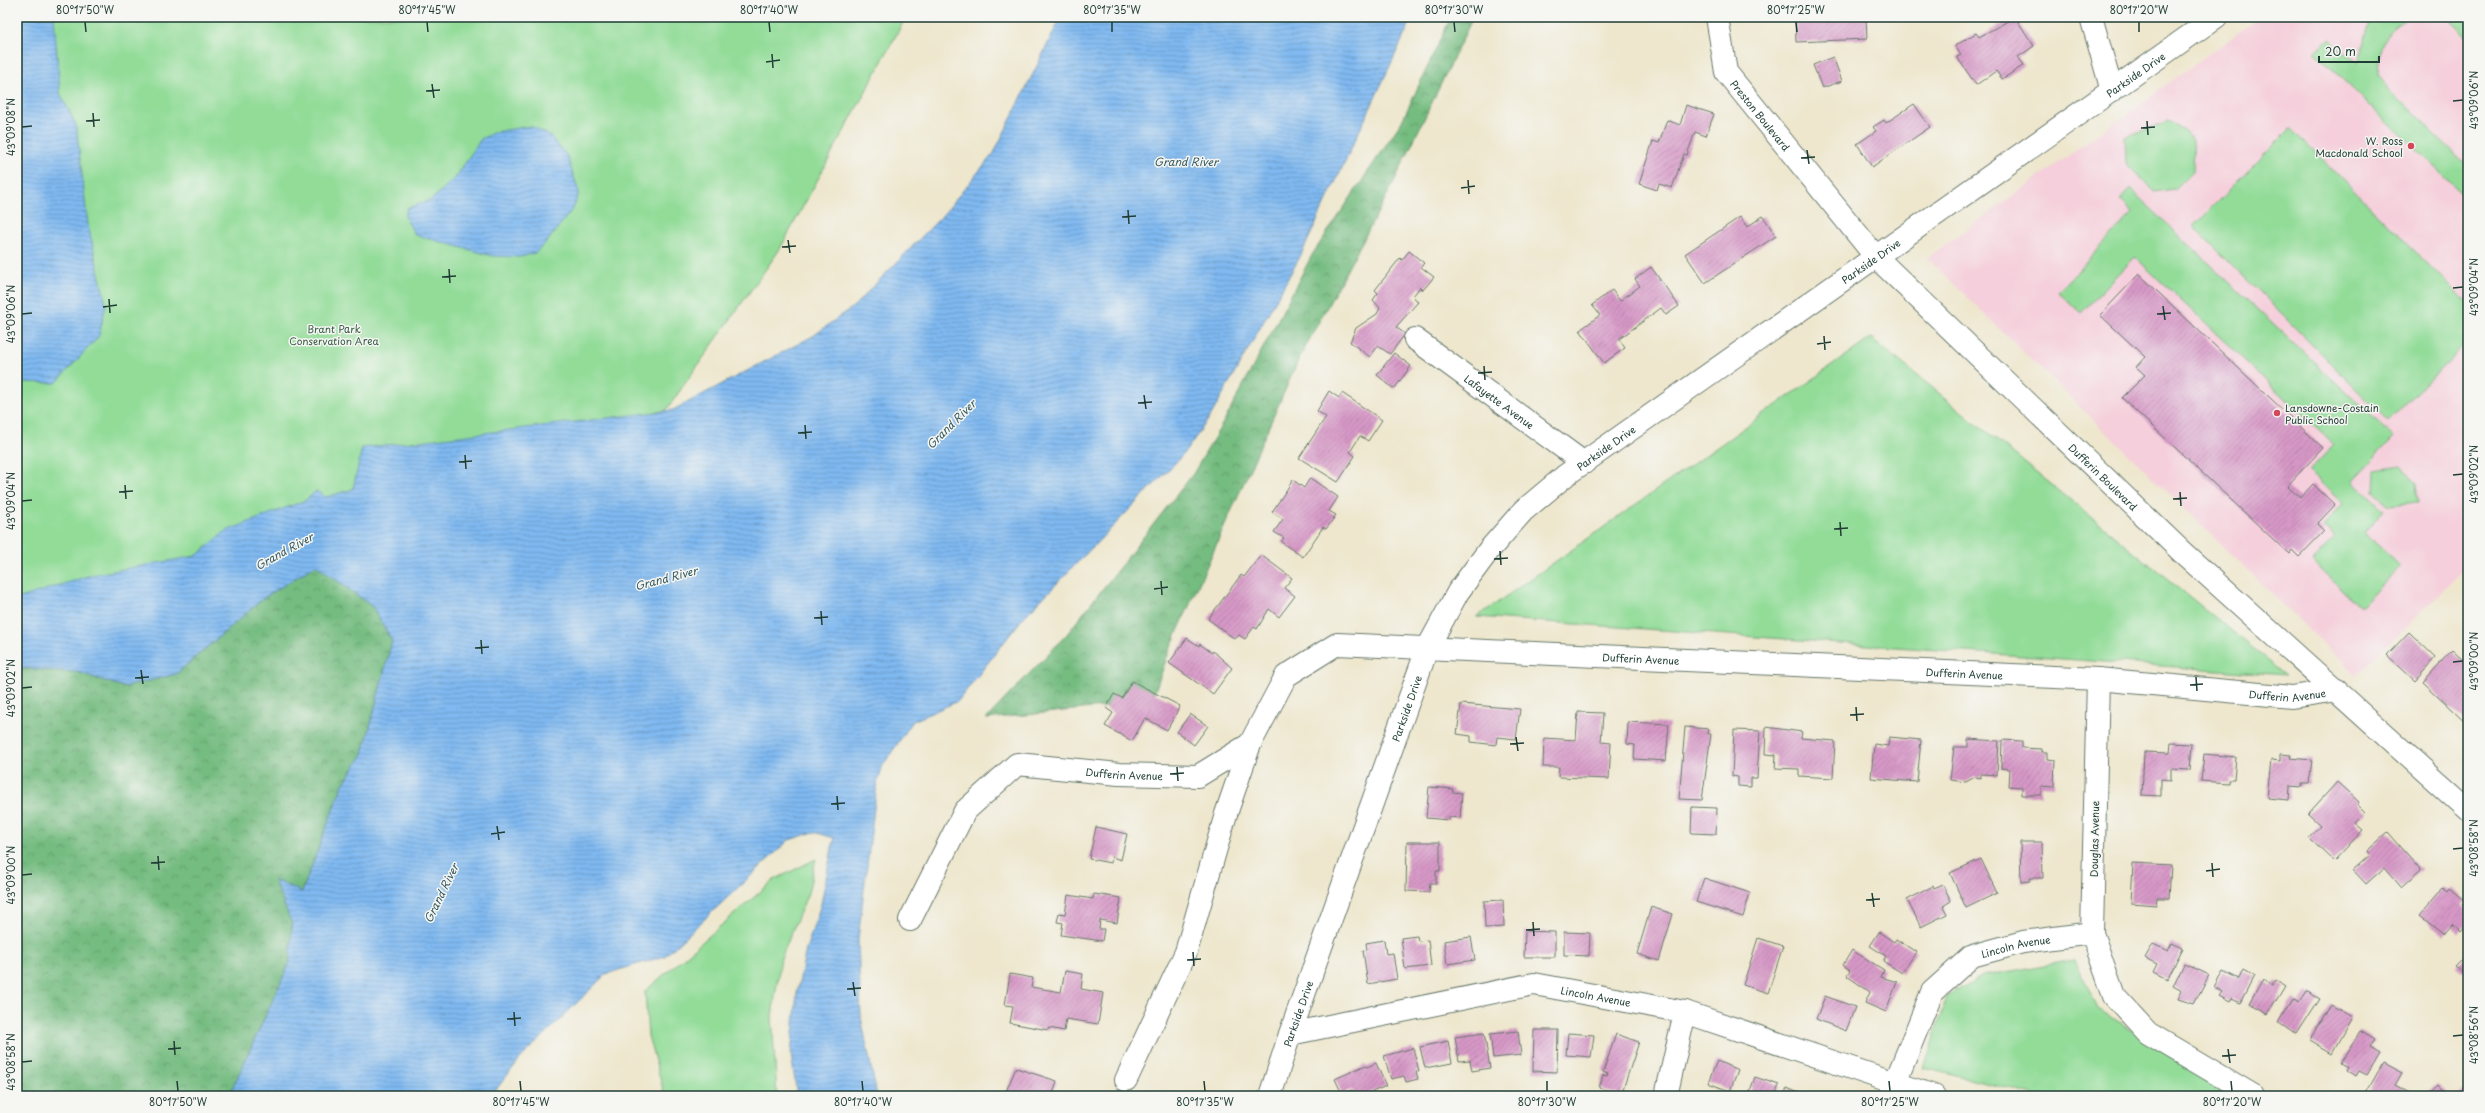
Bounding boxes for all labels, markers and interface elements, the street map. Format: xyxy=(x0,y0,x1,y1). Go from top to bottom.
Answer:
text: 80°17'50"W xyxy=(56,2,115,17)
text: 80°17'45"W xyxy=(398,2,456,17)
text: 80°17'40"W xyxy=(740,2,799,17)
text: 80°17'35"W xyxy=(1083,2,1141,17)
text: 80°17'30"W xyxy=(1425,2,1484,17)
text: 80°17'25"W xyxy=(1767,2,1826,17)
text: 80°17'20"W xyxy=(2110,2,2169,17)
scale bar xyxy=(2319,38,2379,64)
text: 20 m xyxy=(2325,42,2356,60)
street label: Parkside Drive xyxy=(2103,48,2168,100)
text: 43°09'06"N xyxy=(2466,71,2481,129)
street label: Preston Boulevard xyxy=(1728,76,1794,154)
text: 43°09'08"N xyxy=(3,98,18,156)
place label: W. Ross Macdonald School xyxy=(2315,133,2403,160)
marker: W. Ross Macdonald School xyxy=(2406,141,2416,151)
water label: Grand River xyxy=(1154,153,1220,170)
street label: Parkside Drive xyxy=(1838,235,1903,287)
text: 43°09'04"N xyxy=(2466,258,2481,316)
text: 43°09'06"N xyxy=(3,285,18,343)
park label: Brant Park Conservation Area xyxy=(289,321,379,348)
street label: Lafayette Avenue xyxy=(1462,370,1538,432)
water label: Grand River xyxy=(922,394,981,453)
place label: Lansdowne-Costain Public School xyxy=(2285,400,2379,427)
marker: Lansdowne-Costain Public School xyxy=(2272,408,2282,418)
street label: Parkside Drive xyxy=(1573,421,1638,473)
street label: Dufferin Boulevard xyxy=(2066,440,2141,513)
text: 43°09'02"N xyxy=(2466,445,2481,503)
text: 43°09'04"N xyxy=(3,472,18,530)
water label: Grand River xyxy=(252,527,318,574)
water label: Grand River xyxy=(633,561,701,594)
text: 43°09'00"N xyxy=(2466,631,2481,690)
street label: Dufferin Avenue xyxy=(1602,649,1680,667)
text: 43°09'02"N xyxy=(3,659,18,717)
street label: Dufferin Avenue xyxy=(1925,664,2004,682)
street label: Parkside Drive xyxy=(1387,673,1425,743)
street label: Dufferin Avenue xyxy=(2248,684,2327,704)
street label: Dufferin Avenue xyxy=(1085,763,1164,783)
street label: Douglas Avenue xyxy=(2086,800,2102,877)
text: 43°08'58"N xyxy=(2466,819,2481,877)
text: 43°09'00"N xyxy=(3,845,18,904)
water label: Grand River xyxy=(419,859,464,925)
street label: Lincoln Avenue xyxy=(1979,931,2052,961)
street label: Parkside Drive xyxy=(1279,978,1316,1048)
street label: Lincoln Avenue xyxy=(1560,982,1633,1009)
text: 43°08'56"N xyxy=(2466,1006,2481,1064)
text: 43°08'58"N xyxy=(3,1033,18,1091)
text: 80°17'50"W xyxy=(149,1094,208,1109)
text: 80°17'45"W xyxy=(492,1094,550,1109)
text: 80°17'40"W xyxy=(834,1094,893,1109)
text: 80°17'35"W xyxy=(1176,1094,1234,1109)
text: 80°17'30"W xyxy=(1518,1094,1577,1109)
text: 80°17'25"W xyxy=(1861,1094,1920,1109)
text: 80°17'20"W xyxy=(2203,1094,2262,1109)

